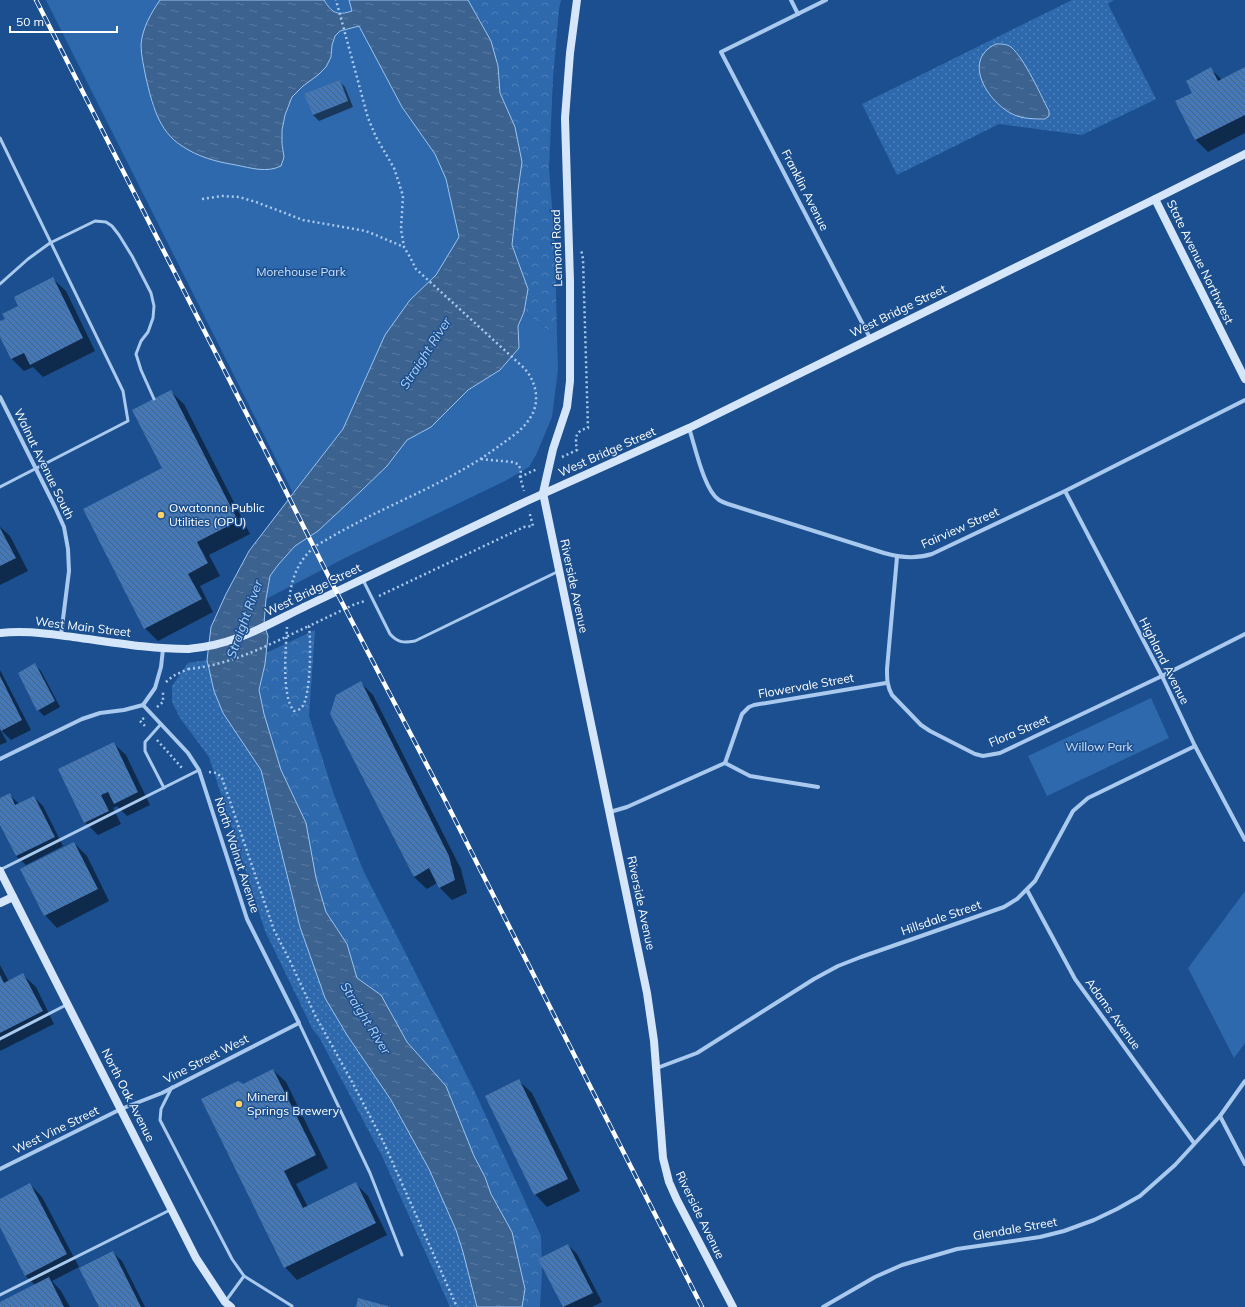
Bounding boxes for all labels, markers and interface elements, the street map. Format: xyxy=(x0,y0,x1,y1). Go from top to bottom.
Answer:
scale bar xyxy=(10,8,117,34)
text: 50 m xyxy=(16,14,44,29)
street label: Franklin Avenue xyxy=(779,147,832,233)
street label: State Avenue Northwest xyxy=(1164,197,1237,326)
street label: Lemond Road xyxy=(548,209,565,287)
park label: Morehouse Park xyxy=(256,264,347,279)
street label: West Bridge Street xyxy=(847,281,948,340)
water label: Straight River xyxy=(396,313,455,392)
street label: Walnut Avenue South xyxy=(11,406,78,522)
street label: West Bridge Street xyxy=(556,423,658,480)
place label: Owatonna Public Utilities (OPU) xyxy=(169,500,265,529)
street label: Fairview Street xyxy=(919,504,1001,551)
marker: Owatonna Public Utilities (OPU) xyxy=(156,510,166,520)
street label: Riverside Avenue xyxy=(557,538,592,634)
street label: West Bridge Street xyxy=(262,560,363,619)
water label: Straight River xyxy=(222,576,266,660)
street label: West Main Street xyxy=(34,613,132,640)
street label: Highland Avenue xyxy=(1136,615,1193,707)
street label: Flowervale Street xyxy=(757,670,855,701)
street label: Flora Street xyxy=(986,711,1051,750)
park label: Willow Park xyxy=(1065,739,1134,754)
street label: North Walnut Avenue xyxy=(212,795,263,915)
street label: Riverside Avenue xyxy=(624,855,659,951)
street label: Hillsdale Street xyxy=(899,897,983,938)
street label: Adams Avenue xyxy=(1082,975,1144,1052)
water label: Straight River xyxy=(337,979,395,1058)
street label: Vine Street West xyxy=(161,1031,251,1086)
street label: North Oak Avenue xyxy=(99,1046,158,1144)
place label: Mineral Springs Brewery xyxy=(247,1089,340,1118)
marker: Mineral Springs Brewery xyxy=(234,1099,244,1109)
street label: West Vine Street xyxy=(10,1102,101,1157)
street label: Riverside Avenue xyxy=(673,1168,728,1261)
street label: Glendale Street xyxy=(972,1214,1058,1243)

